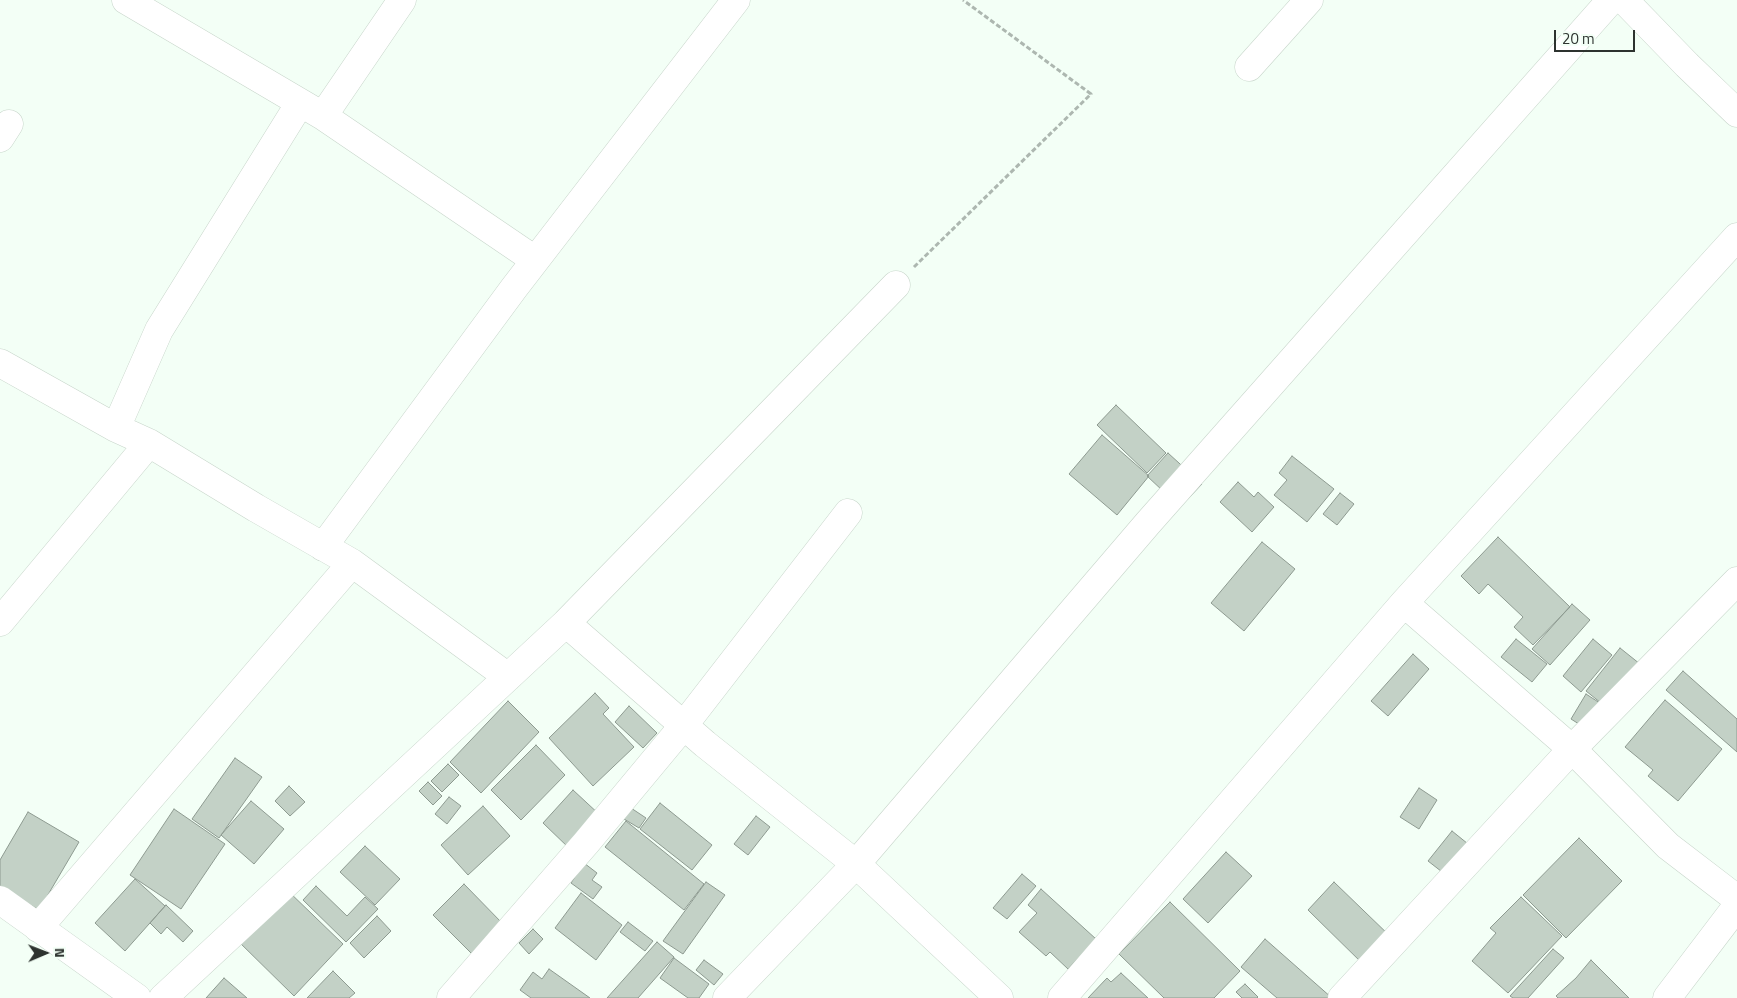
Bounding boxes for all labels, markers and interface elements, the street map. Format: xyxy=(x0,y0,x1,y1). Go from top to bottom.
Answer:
scale bar xyxy=(1557,20,1638,52)
text: 20 m xyxy=(1562,27,1595,50)
north arrow xyxy=(20,928,70,978)
text: N xyxy=(50,948,71,958)

